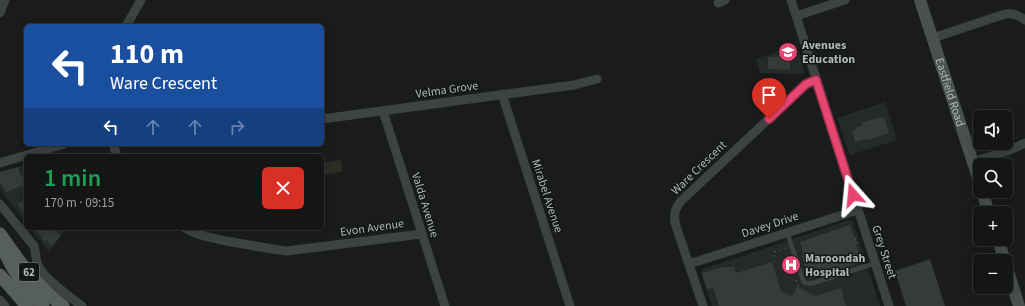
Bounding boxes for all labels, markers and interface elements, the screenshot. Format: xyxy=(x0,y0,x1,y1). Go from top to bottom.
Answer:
text: 110 m xyxy=(110,34,184,74)
place label: Avenues Education xyxy=(801,37,855,68)
icon: left xyxy=(44,40,96,92)
school or university icon: Avenues Education xyxy=(777,41,799,63)
street label: Eastfield Road xyxy=(931,56,969,129)
text: Ware Crescent xyxy=(110,71,217,96)
street label: Velma Grove xyxy=(415,77,479,103)
pin xyxy=(752,78,786,119)
icon: arrive xyxy=(758,84,780,106)
map controls xyxy=(973,110,1013,294)
button: sound xyxy=(973,110,1013,150)
icon: left xyxy=(100,116,122,138)
icon: ahead xyxy=(142,116,164,138)
icon: ahead xyxy=(184,116,206,138)
icon: right xyxy=(226,116,248,138)
street label: Ware Crescent xyxy=(667,137,731,199)
street label: Mirabel Avenue xyxy=(527,157,567,235)
button: search xyxy=(973,158,1013,198)
text: 1 min xyxy=(44,161,101,196)
button: close xyxy=(262,167,304,209)
street label: Valda Avenue xyxy=(407,170,443,240)
position arrow xyxy=(832,174,874,216)
text: 170 m · 09:15 xyxy=(44,194,114,212)
button: + xyxy=(973,206,1013,246)
street label: Davey Drive xyxy=(739,208,801,242)
street label: Evon Avenue xyxy=(339,215,405,241)
street label: Grey Street xyxy=(867,223,901,281)
place label: Maroondah Hospital xyxy=(805,250,866,281)
hospital icon: Maroondah Hospital xyxy=(780,254,802,276)
button: − xyxy=(973,254,1013,294)
road number: 62 xyxy=(19,263,39,281)

